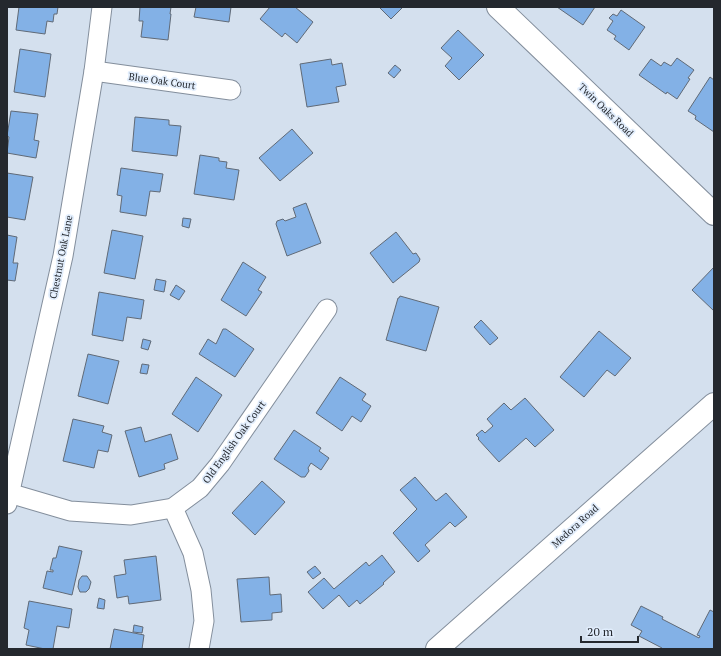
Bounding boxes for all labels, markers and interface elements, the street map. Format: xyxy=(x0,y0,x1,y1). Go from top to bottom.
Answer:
street label: Blue Oak Court xyxy=(128,70,197,92)
street label: Twin Oaks Road xyxy=(576,80,637,140)
street label: Chestnut Oak Lane xyxy=(47,214,75,300)
street label: Old English Oak Court xyxy=(200,398,269,486)
street label: Medora Road xyxy=(549,501,601,550)
scale bar xyxy=(581,618,638,644)
text: 20 m xyxy=(587,624,614,639)

